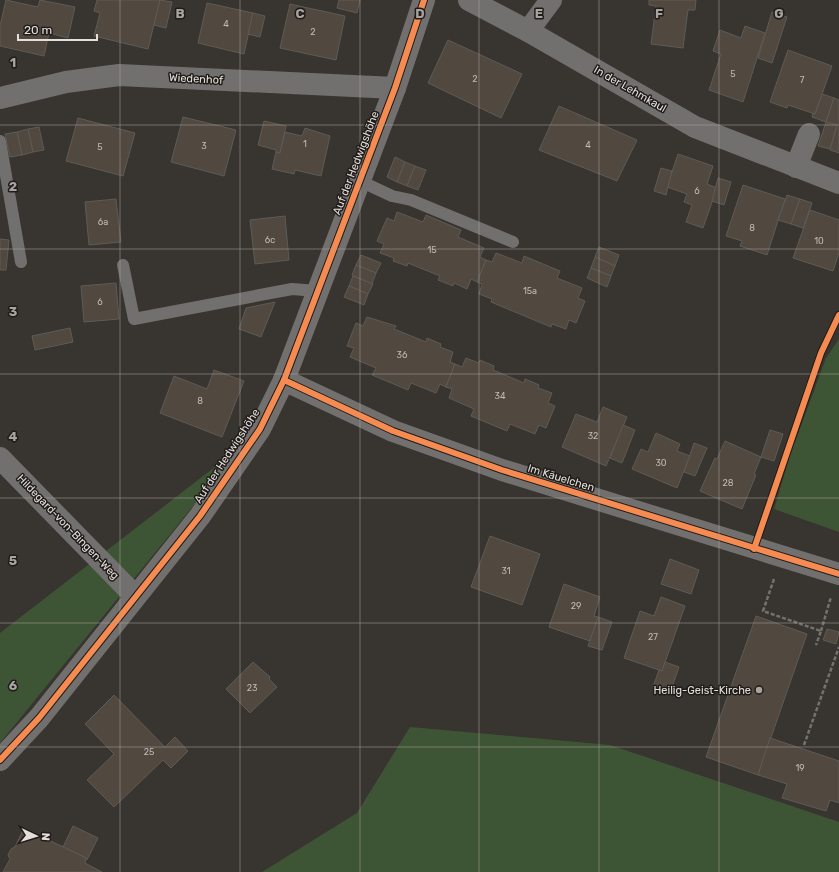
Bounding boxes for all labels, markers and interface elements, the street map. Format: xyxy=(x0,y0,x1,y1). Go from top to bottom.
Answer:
text: B xyxy=(175,6,185,21)
text: C xyxy=(295,6,305,21)
text: D xyxy=(415,6,425,21)
text: E xyxy=(535,6,543,21)
text: F xyxy=(655,6,663,21)
text: G xyxy=(774,6,784,21)
scale bar xyxy=(18,16,97,42)
house number: 4 xyxy=(223,19,229,29)
text: 20 m xyxy=(24,23,52,37)
house number: 2 xyxy=(310,27,316,37)
text: 1 xyxy=(10,55,16,70)
street label: In der Lehmkaul xyxy=(592,63,668,115)
house number: 5 xyxy=(730,69,736,79)
street label: Wiedenhof xyxy=(169,71,224,87)
house number: 2 xyxy=(472,74,478,84)
house number: 7 xyxy=(800,75,805,85)
street label: Auf der Hedwigshöhe xyxy=(330,109,382,217)
house number: 1 xyxy=(303,139,307,149)
house number: 4 xyxy=(585,140,591,150)
house number: 3 xyxy=(201,141,207,151)
house number: 5 xyxy=(97,142,103,152)
text: 2 xyxy=(9,179,17,194)
house number: 6 xyxy=(694,186,700,196)
house number: 6a xyxy=(98,217,108,227)
house number: 8 xyxy=(749,223,755,233)
house number: 6c xyxy=(265,235,275,245)
house number: 10 xyxy=(814,236,824,246)
house number: 15 xyxy=(427,245,437,255)
house number: 15a xyxy=(523,286,537,296)
house number: 6 xyxy=(97,297,103,307)
text: 3 xyxy=(9,304,18,319)
house number: 36 xyxy=(397,350,408,360)
house number: 34 xyxy=(495,391,506,401)
house number: 8 xyxy=(197,396,203,406)
street label: Auf der Hedwigshöhe xyxy=(192,406,262,506)
text: 4 xyxy=(9,429,18,444)
house number: 32 xyxy=(588,431,598,441)
house number: 30 xyxy=(655,458,667,468)
street label: Im Käuelchen xyxy=(526,462,596,494)
street label: Hildegard-von-Bingen-Weg xyxy=(14,472,122,582)
house number: 28 xyxy=(722,478,734,488)
text: 5 xyxy=(9,553,17,568)
house number: 31 xyxy=(501,566,511,576)
house number: 29 xyxy=(571,601,581,611)
house number: 27 xyxy=(648,632,658,642)
text: 6 xyxy=(9,678,18,693)
house number: 23 xyxy=(247,683,257,693)
place label: Heilig-Geist-Kirche xyxy=(653,684,751,697)
marker: Heilig-Geist-Kirche xyxy=(754,685,764,695)
house number: 25 xyxy=(144,747,154,757)
house number: 19 xyxy=(795,763,805,773)
north arrow xyxy=(16,816,56,856)
text: N xyxy=(39,832,52,841)

